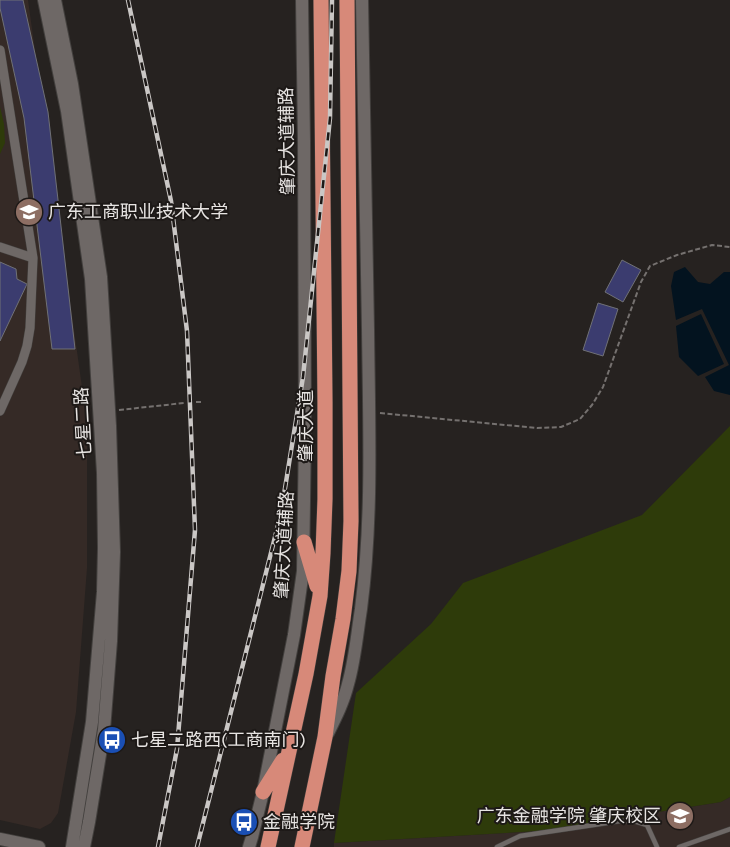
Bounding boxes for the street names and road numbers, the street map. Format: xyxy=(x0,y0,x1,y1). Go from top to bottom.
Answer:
street label: 肇庆大道辅路 xyxy=(275,87,299,195)
street label: 七星二路 xyxy=(70,386,96,460)
street label: 肇庆大道 xyxy=(295,390,317,462)
street label: 肇庆大道辅路 xyxy=(270,490,298,600)

